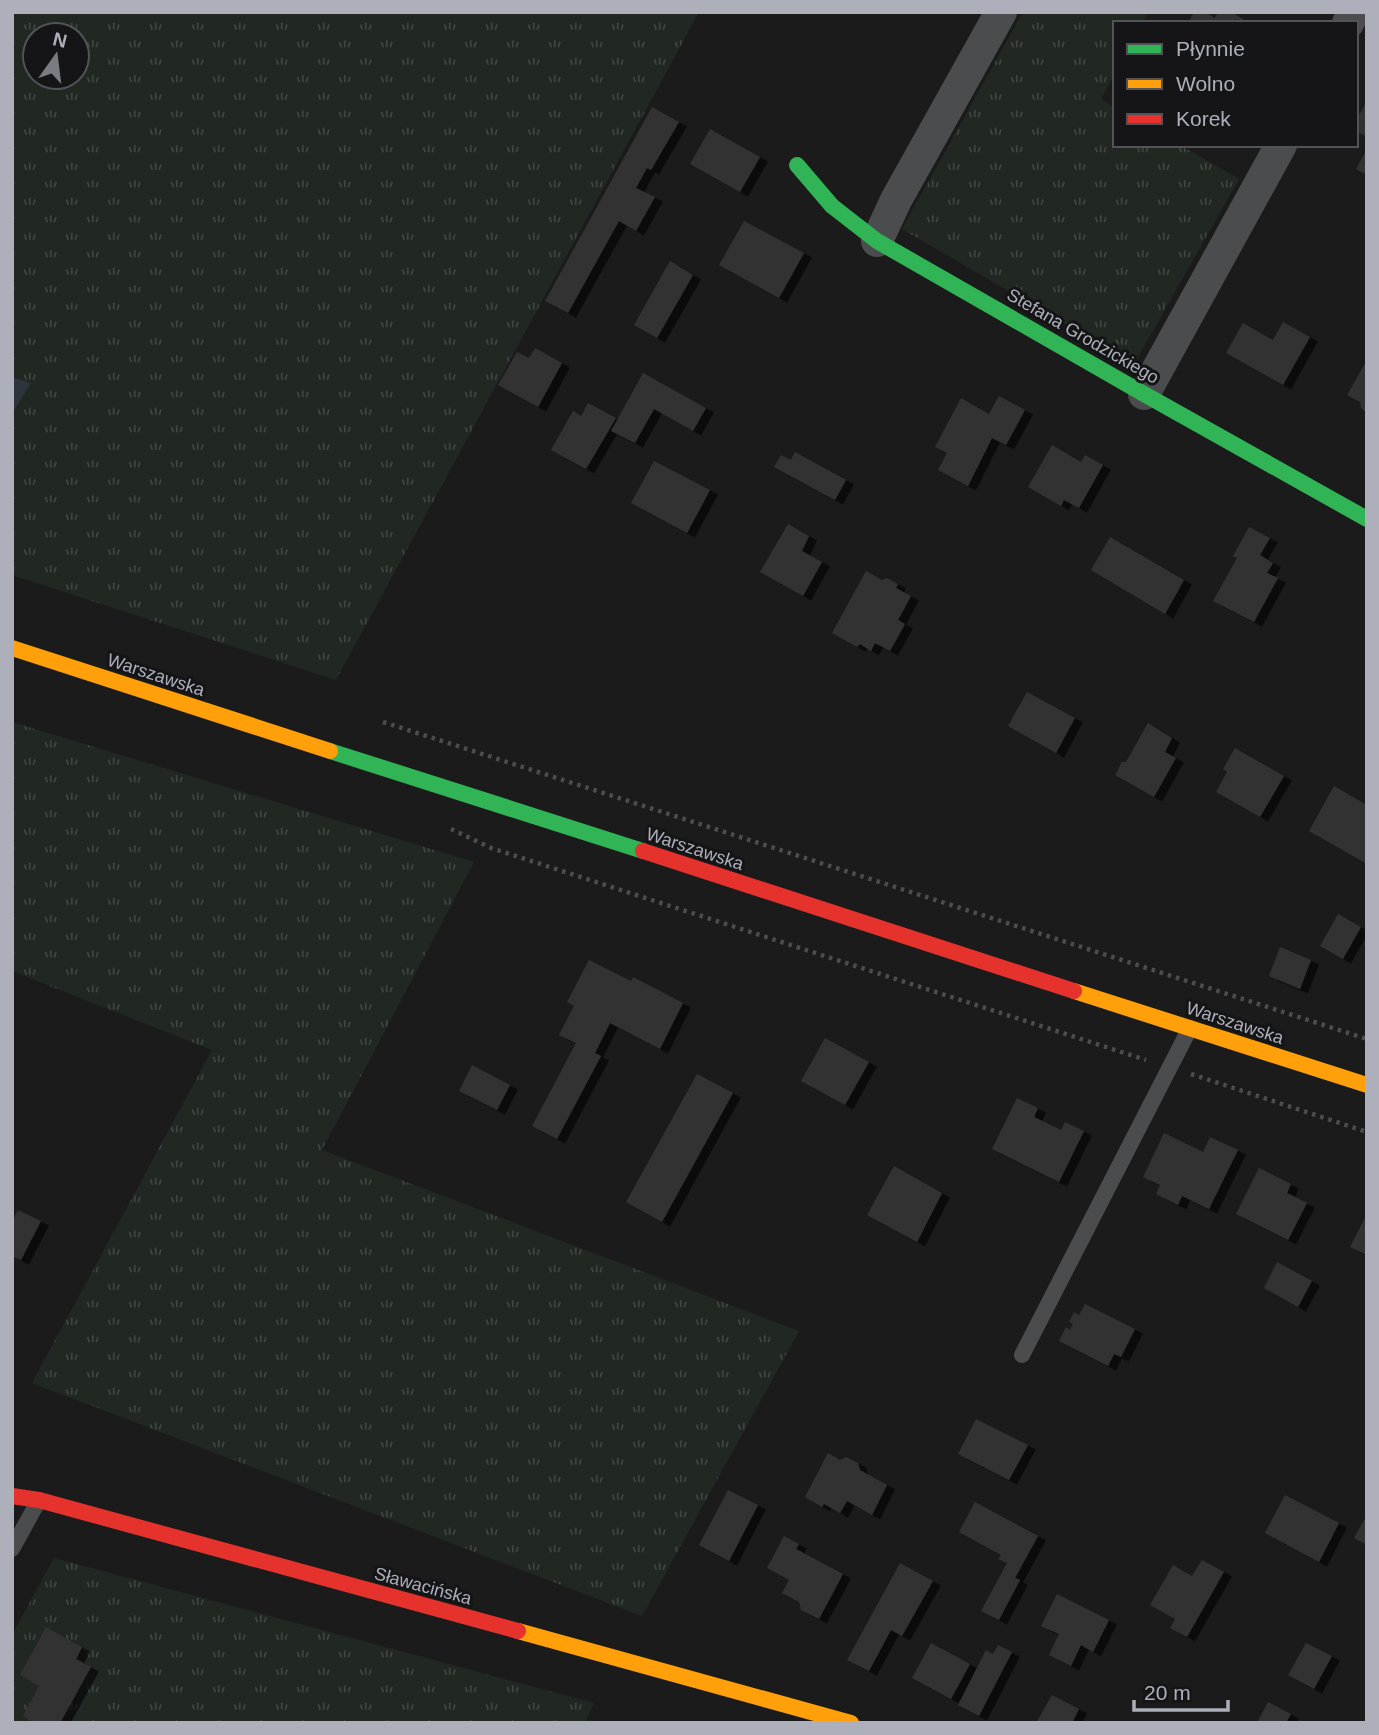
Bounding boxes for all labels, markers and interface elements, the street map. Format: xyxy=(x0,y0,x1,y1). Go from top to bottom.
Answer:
north arrow xyxy=(21,21,91,91)
legend xyxy=(1113,21,1358,147)
text: N xyxy=(51,28,69,52)
text: Płynnie xyxy=(1176,37,1245,60)
text: Wolno xyxy=(1176,72,1235,95)
text: Korek xyxy=(1176,107,1231,130)
street label: Stefana Grodzickiego xyxy=(1003,284,1163,388)
street label: Warszawska xyxy=(105,650,208,700)
street label: Warszawska xyxy=(644,824,747,874)
street label: Warszawska xyxy=(1184,998,1287,1048)
street label: Sławacińska xyxy=(372,1563,475,1609)
scale bar xyxy=(1134,1668,1228,1712)
text: 20 m xyxy=(1144,1681,1191,1704)

